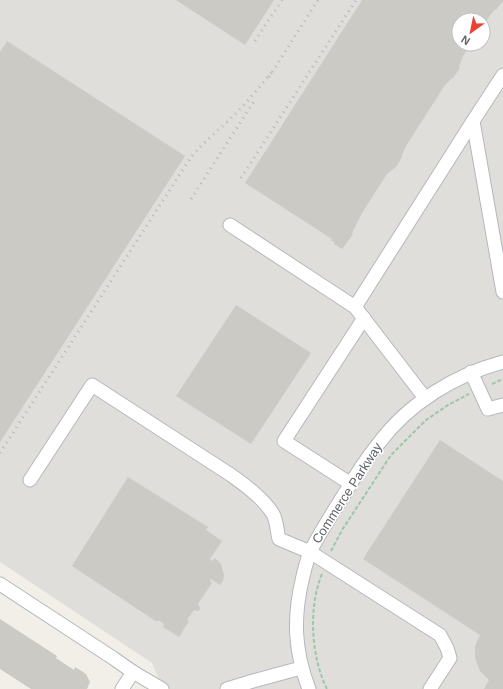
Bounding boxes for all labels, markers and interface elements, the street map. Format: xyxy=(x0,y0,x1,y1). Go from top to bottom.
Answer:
north arrow xyxy=(451,12,491,52)
text: N xyxy=(459,33,472,48)
street label: Commerce Parkway xyxy=(309,439,385,546)

